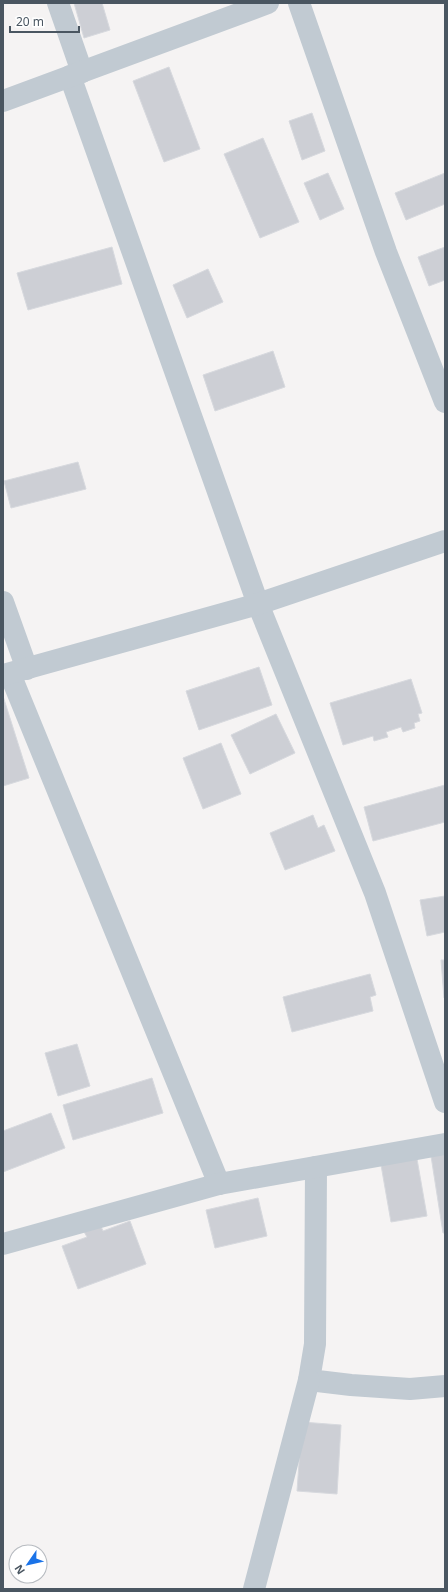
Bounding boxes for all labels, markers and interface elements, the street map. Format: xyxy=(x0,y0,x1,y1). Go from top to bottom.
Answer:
scale bar xyxy=(10,8,79,34)
text: 20 m xyxy=(16,13,44,30)
north arrow xyxy=(8,1544,48,1584)
text: N xyxy=(11,1562,28,1578)

